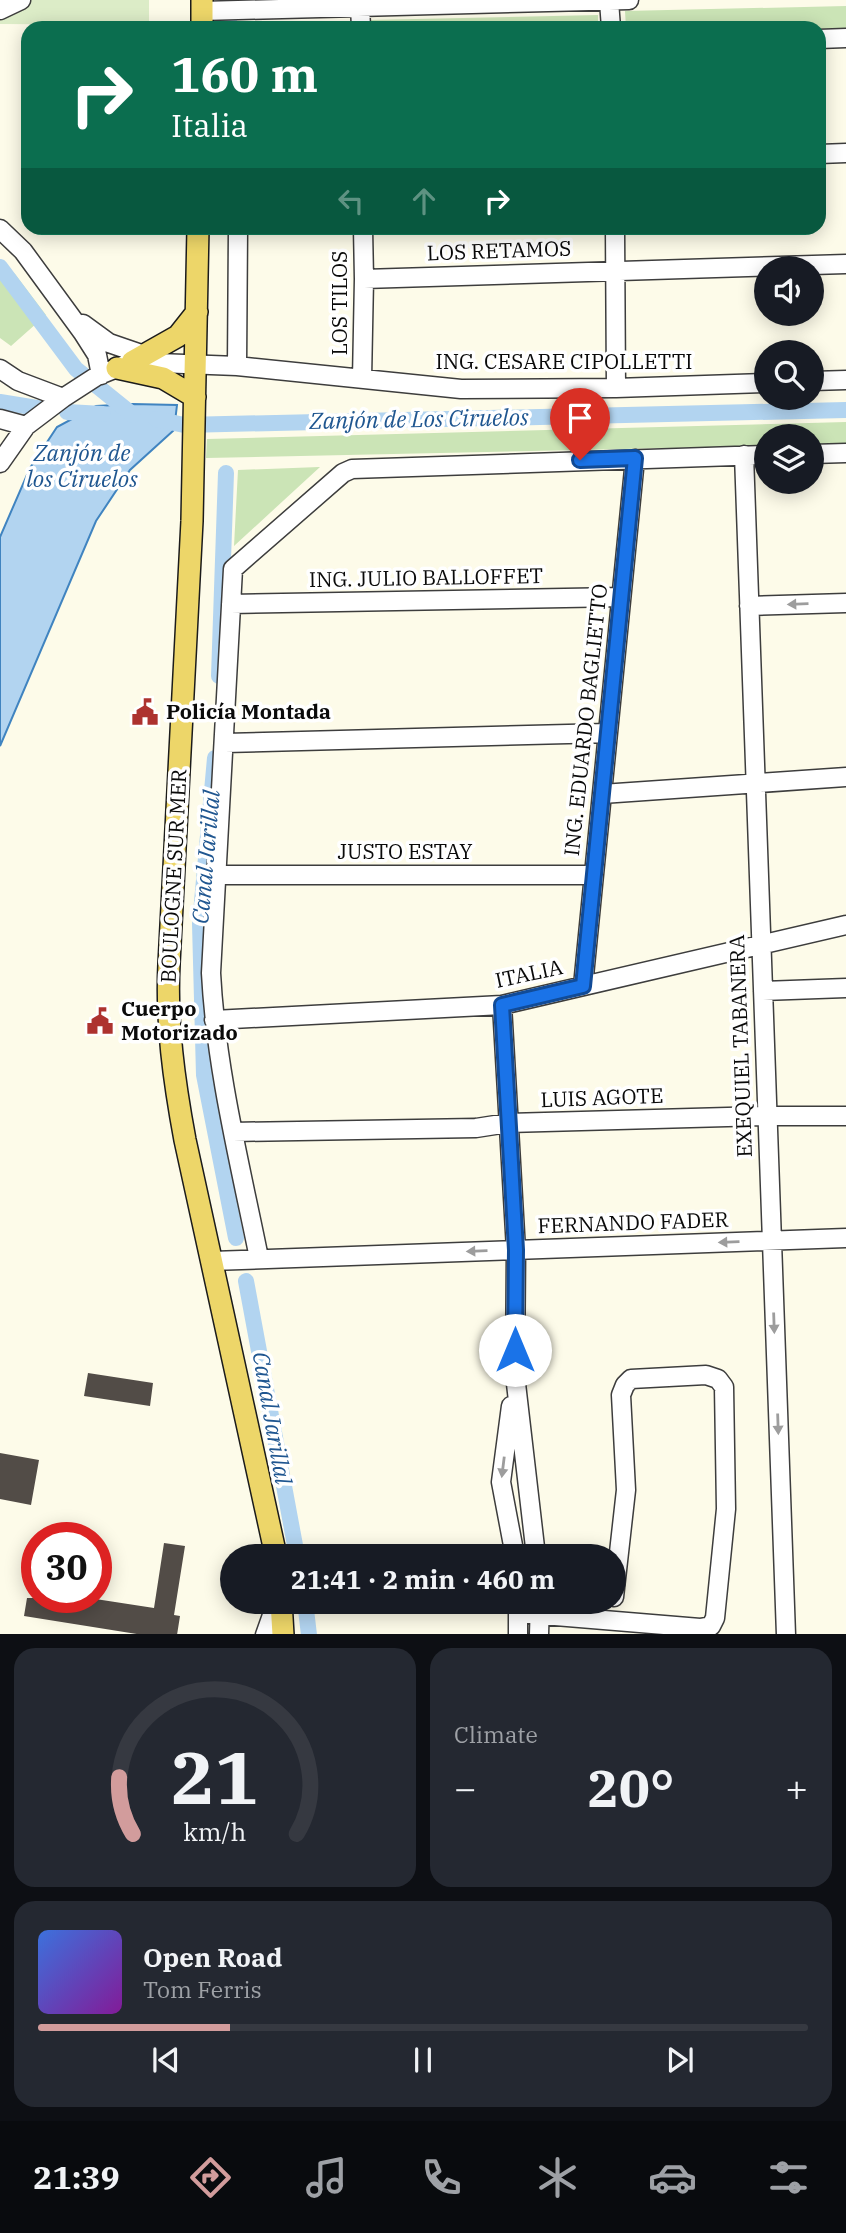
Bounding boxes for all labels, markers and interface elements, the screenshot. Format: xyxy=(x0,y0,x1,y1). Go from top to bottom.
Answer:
text: 160 m xyxy=(171,42,318,105)
icon: right xyxy=(56,49,147,140)
text: Italia xyxy=(171,104,248,146)
icon: left xyxy=(332,182,370,220)
icon: ahead xyxy=(405,182,443,220)
icon: right xyxy=(478,182,516,220)
street label: LOS RETAMOS xyxy=(426,233,572,267)
street label: LOS TILOS xyxy=(325,251,353,355)
map controls xyxy=(754,256,824,494)
button: sound xyxy=(754,256,824,326)
button: search xyxy=(754,340,824,410)
street label: ING. CESARE CIPOLLETTI xyxy=(435,347,693,375)
pin xyxy=(550,388,610,460)
icon: arrive xyxy=(561,399,599,437)
water label: Zanjón de Los Ciruelos xyxy=(308,401,529,435)
button: layers xyxy=(754,424,824,494)
water label: Zanjón de los Ciruelos xyxy=(26,437,138,493)
street label: ING. JULIO BALLOFFET xyxy=(309,561,543,593)
street label: ING. EDUARDO BAGLIETTO xyxy=(557,582,613,857)
one-way arrow xyxy=(786,599,808,610)
public building icon: Policía Montada xyxy=(130,697,160,727)
place label: Policía Montada xyxy=(166,697,331,725)
street label: BOULOGNE SUR MER xyxy=(153,768,193,984)
water label: Canal Jarillal xyxy=(184,788,226,925)
street label: JUSTO ESTAY xyxy=(337,837,473,865)
street label: EXEQUIEL TABANERA xyxy=(722,934,758,1158)
street label: ITALIA xyxy=(492,952,566,994)
place label: Cuerpo Motorizado xyxy=(121,994,238,1046)
public building icon: Cuerpo Motorizado xyxy=(85,1006,115,1036)
street label: LUIS AGOTE xyxy=(540,1081,664,1113)
street label: FERNANDO FADER xyxy=(537,1205,729,1239)
one-way arrow xyxy=(718,1237,740,1248)
one-way arrow xyxy=(466,1245,488,1257)
one-way arrow xyxy=(769,1312,780,1334)
position arrow xyxy=(478,1313,552,1387)
water label: Canal Jarillal xyxy=(247,1349,299,1487)
one-way arrow xyxy=(773,1413,784,1435)
one-way arrow xyxy=(498,1456,509,1478)
speed limit sign: 30 xyxy=(21,1522,112,1613)
text: 21:41 · 2 min · 460 m xyxy=(291,1562,555,1596)
text: Climate xyxy=(454,1719,538,1749)
text: 21 xyxy=(171,1729,259,1824)
text: 20° xyxy=(588,1754,674,1821)
text: − xyxy=(454,1763,477,1812)
text: + xyxy=(785,1763,808,1812)
text: km/h xyxy=(183,1814,247,1847)
text: Open Road xyxy=(143,1940,282,1974)
text: Tom Ferris xyxy=(143,1974,262,2004)
icon: previous xyxy=(147,2041,185,2079)
icon: pause xyxy=(404,2041,442,2079)
icon: next xyxy=(661,2041,699,2079)
icon: directions xyxy=(186,2153,235,2202)
icon: music xyxy=(302,2153,351,2202)
icon: phone xyxy=(417,2153,466,2202)
icon: climate xyxy=(533,2153,582,2202)
icon: car xyxy=(648,2153,697,2202)
icon: filters xyxy=(764,2153,813,2202)
text: 21:39 xyxy=(33,2156,120,2198)

